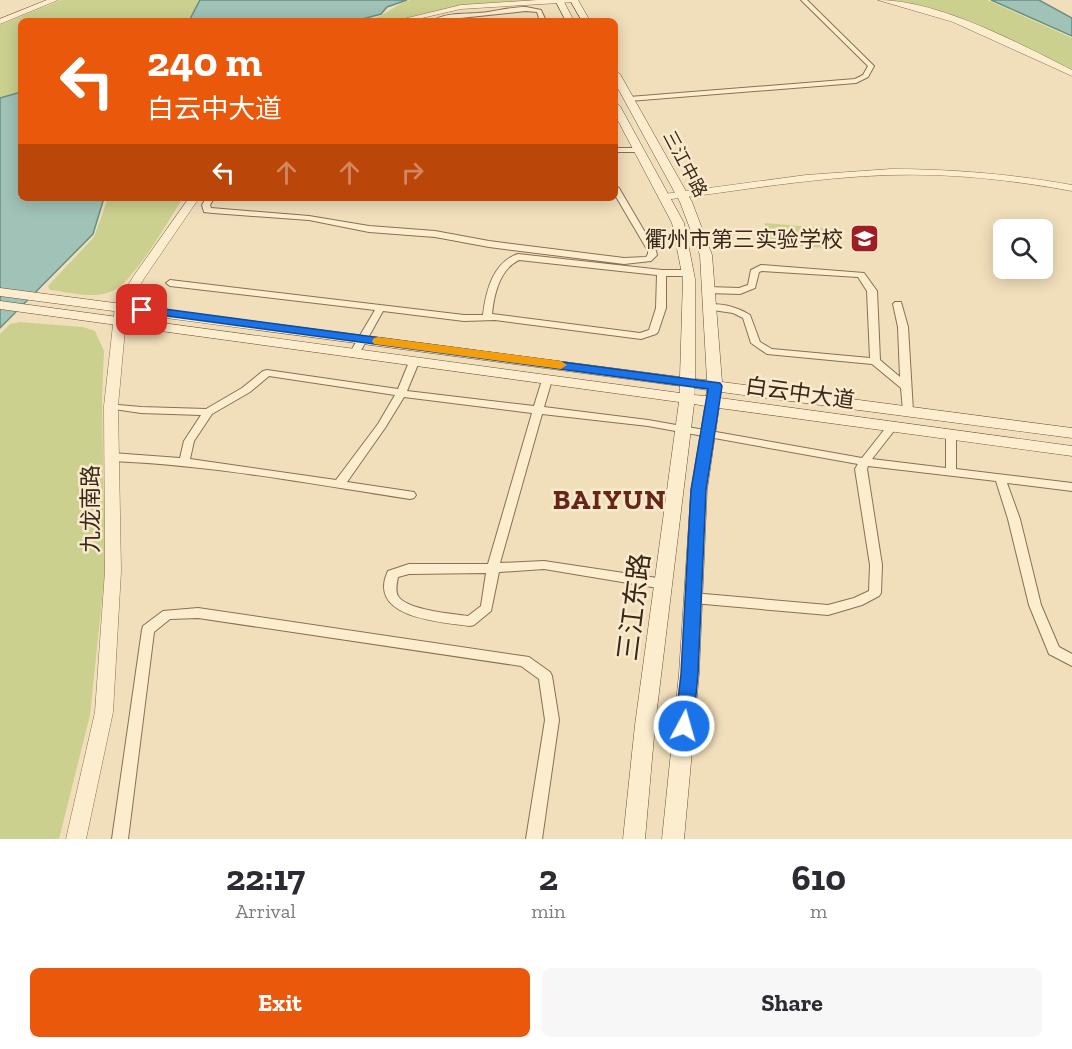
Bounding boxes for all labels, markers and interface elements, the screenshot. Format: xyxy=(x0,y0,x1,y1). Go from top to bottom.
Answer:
text: 240 m xyxy=(147,36,262,87)
icon: left xyxy=(48,42,126,120)
text: 白云中大道 xyxy=(147,93,282,125)
street label: 三江中路 xyxy=(658,127,712,201)
icon: left xyxy=(207,156,240,189)
icon: ahead xyxy=(270,156,303,189)
icon: ahead xyxy=(333,156,366,189)
icon: right xyxy=(396,156,429,189)
map controls xyxy=(993,219,1053,279)
button: search xyxy=(993,219,1053,279)
school or university icon: 衢州市第三实验学校 xyxy=(848,223,880,255)
place label: 衢州市第三实验学校 xyxy=(645,226,843,253)
pin xyxy=(116,284,167,335)
icon: arrive xyxy=(125,293,158,326)
street label: 白云中大道 xyxy=(744,372,856,414)
street label: 九龙南路 xyxy=(77,465,104,553)
district label: BAIYUN xyxy=(553,483,667,516)
street label: 三江东路 xyxy=(612,551,656,663)
position arrow xyxy=(652,694,716,758)
text: 22:17 xyxy=(226,856,305,899)
text: 2 xyxy=(539,856,558,899)
text: 610 xyxy=(791,856,846,899)
text: Arrival xyxy=(235,899,296,923)
text: min xyxy=(531,899,565,923)
text: m xyxy=(810,899,827,923)
button: Exit xyxy=(30,968,530,1037)
button: Share xyxy=(542,968,1042,1037)

